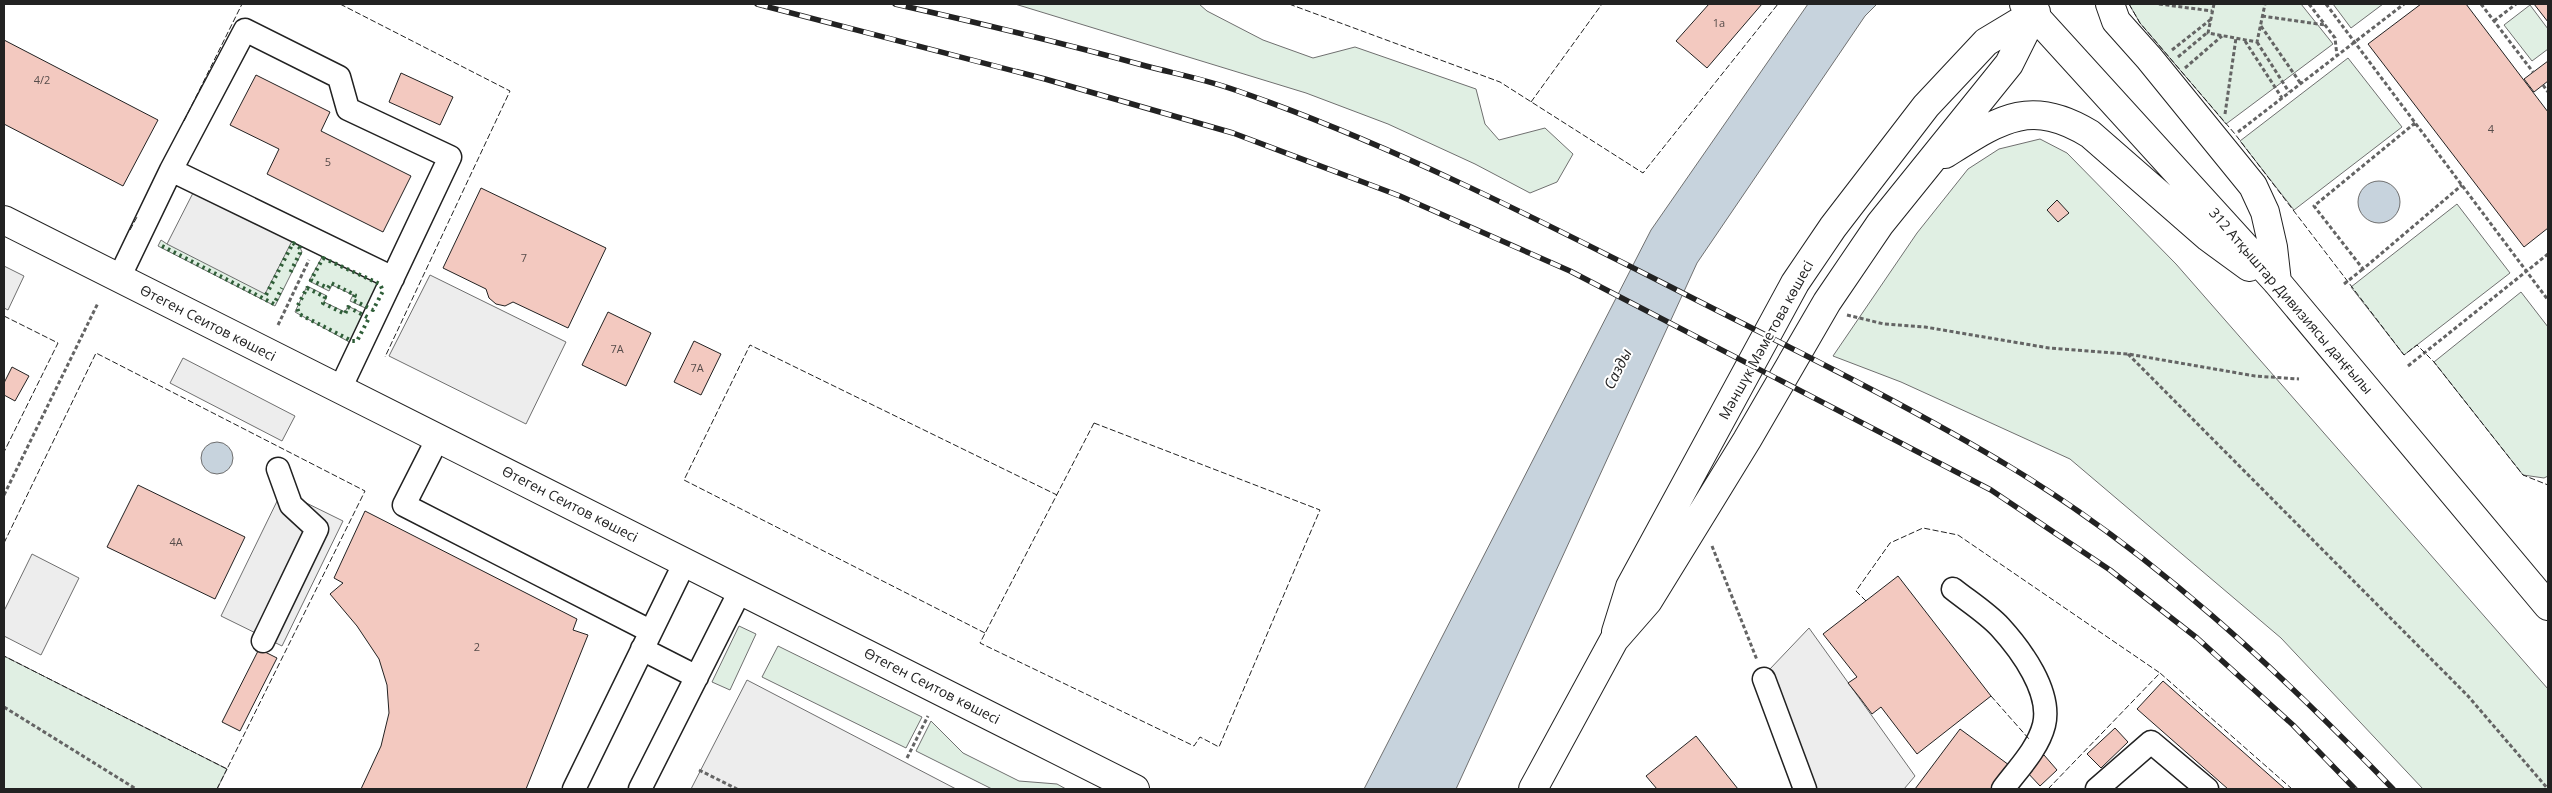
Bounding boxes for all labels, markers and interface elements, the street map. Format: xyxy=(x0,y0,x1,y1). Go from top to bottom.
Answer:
house number: 1а xyxy=(1713,15,1725,30)
house number: 4/2 xyxy=(34,72,50,87)
house number: 4 xyxy=(2488,121,2495,136)
house number: 5 xyxy=(325,154,331,169)
street label: 312 Атқыштар Дивизиясы даңғылы xyxy=(2205,204,2378,398)
house number: 7 xyxy=(521,250,527,265)
street label: Мәншүк Мәметова көшесі xyxy=(1714,257,1817,423)
street label: Өтеген Сеитов көшесі xyxy=(137,280,279,365)
house number: 7А xyxy=(610,341,624,356)
water label: Сазды xyxy=(1598,345,1636,392)
house number: 7А xyxy=(690,360,704,375)
street label: Өтеген Сеитов көшесі xyxy=(499,461,641,546)
house number: 4А xyxy=(169,534,183,549)
house number: 2 xyxy=(474,639,480,654)
street label: Өтеген Сеитов көшесі xyxy=(861,643,1003,728)

